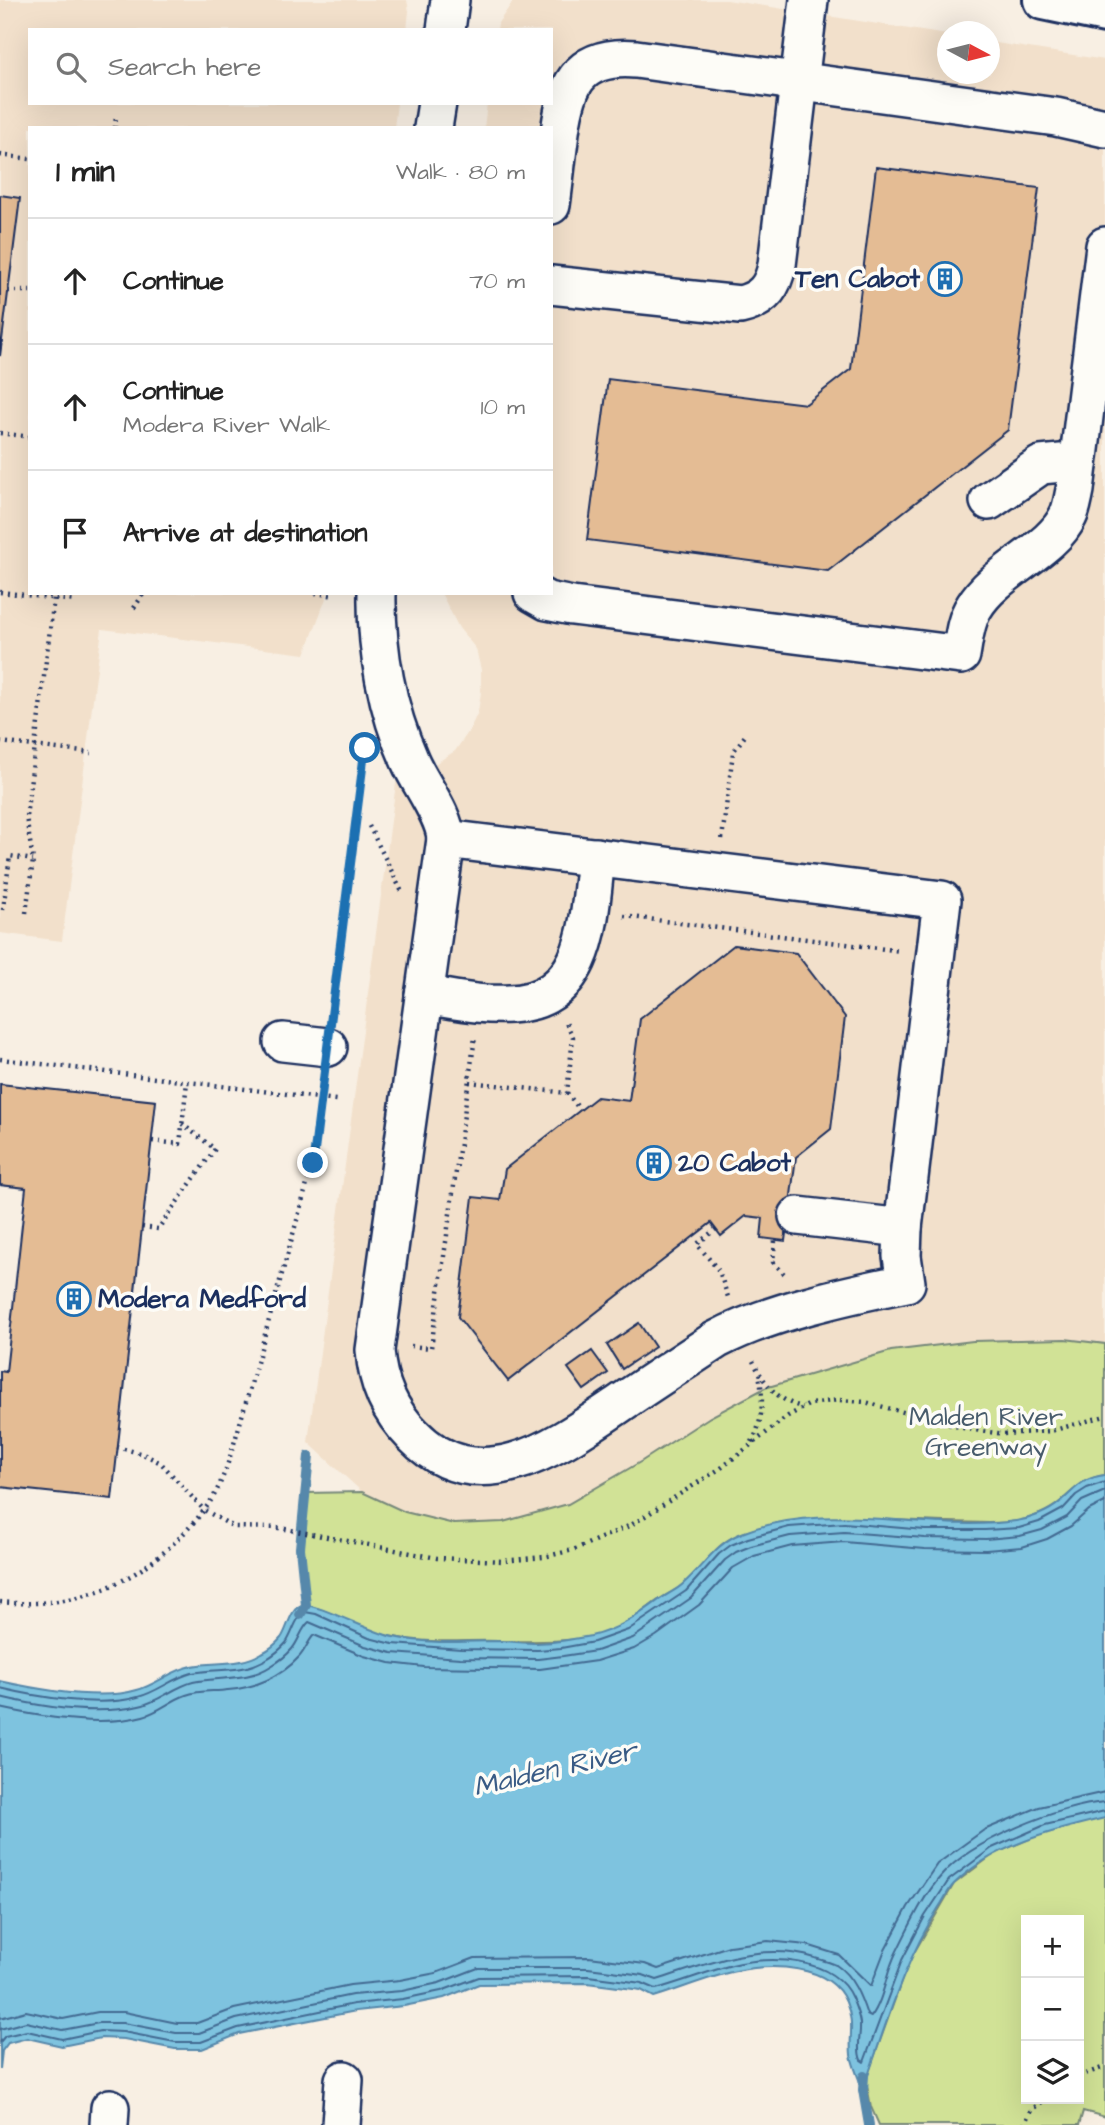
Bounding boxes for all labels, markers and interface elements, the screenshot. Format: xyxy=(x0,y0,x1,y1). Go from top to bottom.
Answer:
north arrow xyxy=(937,21,1000,84)
search box xyxy=(28,28,553,105)
icon: search xyxy=(52,48,90,86)
text: Search here xyxy=(108,49,261,85)
text: 1 min xyxy=(56,151,115,193)
text: Walk · 80 m xyxy=(396,156,525,188)
building icon: Ten Cabot xyxy=(926,260,964,298)
place label: Ten Cabot xyxy=(794,261,920,297)
icon: ahead xyxy=(56,262,94,300)
text: Continue xyxy=(123,263,224,299)
text: 70 m xyxy=(469,265,525,297)
text: Continue xyxy=(123,373,224,409)
icon: ahead xyxy=(56,388,94,426)
text: 10 m xyxy=(480,391,525,423)
text: Modera River Walk xyxy=(123,409,330,441)
icon: arrive xyxy=(56,514,94,552)
text: Arrive at destination xyxy=(123,515,368,551)
route start xyxy=(349,732,380,763)
building icon: 20 Cabot xyxy=(635,1144,673,1182)
place label: 20 Cabot xyxy=(677,1145,792,1181)
route end xyxy=(297,1147,328,1178)
building icon: Modera Medford xyxy=(55,1280,93,1318)
place label: Modera Medford xyxy=(98,1281,307,1317)
park label: Malden River Greenway xyxy=(909,1399,1063,1467)
water label: Malden River xyxy=(470,1731,643,1807)
map controls xyxy=(1021,1915,1084,2104)
button: + xyxy=(1021,1915,1084,1978)
button: − xyxy=(1021,1978,1084,2041)
button: layers xyxy=(1021,2041,1084,2104)

